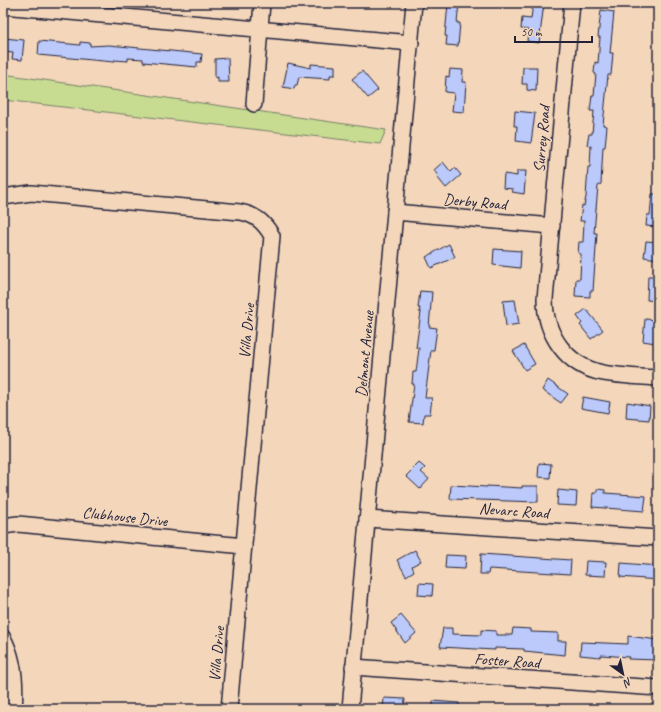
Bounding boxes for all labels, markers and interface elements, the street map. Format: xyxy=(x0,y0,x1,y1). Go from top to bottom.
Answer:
scale bar xyxy=(515,18,592,44)
text: 50 m xyxy=(521,24,543,40)
street label: Surrey Road xyxy=(529,102,555,173)
street label: Derby Road xyxy=(443,189,510,215)
street label: Villa Drive xyxy=(235,301,260,359)
street label: Delmont Avenue xyxy=(351,309,379,398)
street label: Nevarc Road xyxy=(479,499,552,524)
street label: Clubhouse Drive xyxy=(82,503,170,532)
street label: Villa Drive xyxy=(205,624,230,682)
street label: Foster Road xyxy=(474,649,543,673)
north arrow xyxy=(603,654,643,694)
text: N xyxy=(620,675,635,691)

